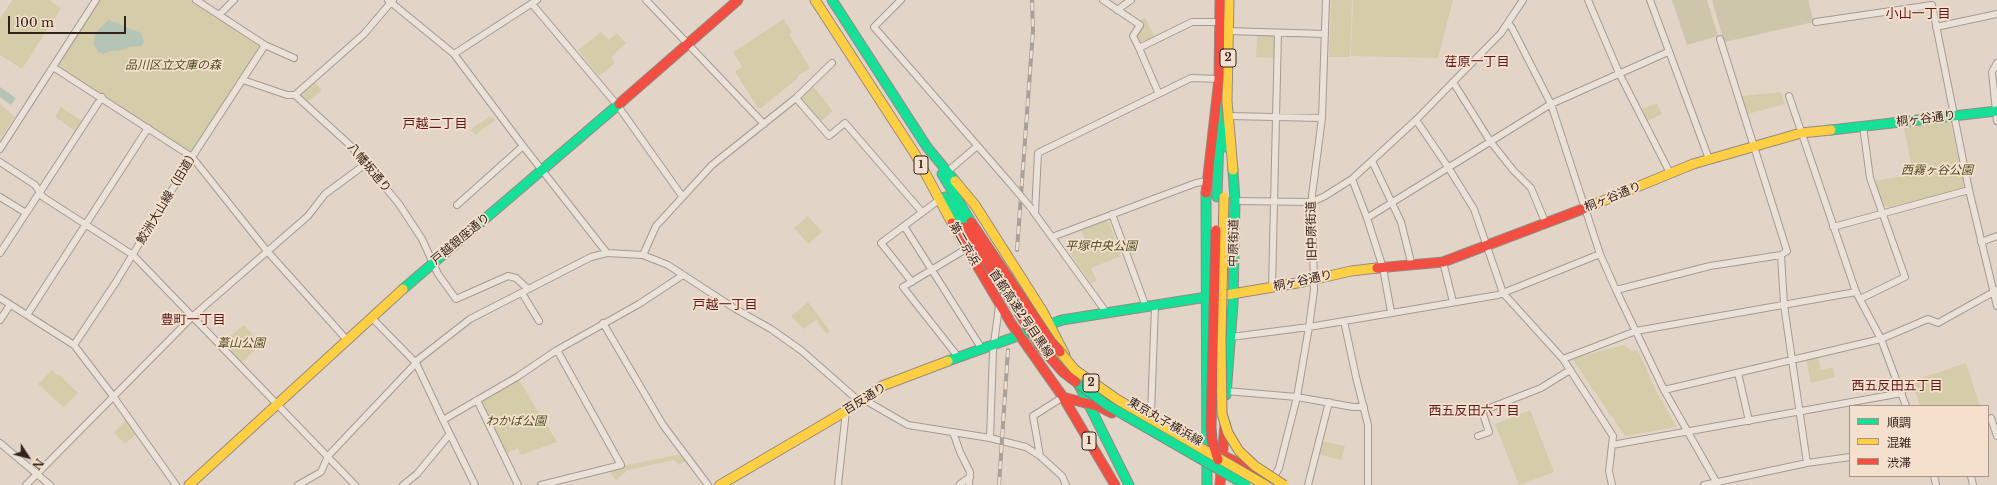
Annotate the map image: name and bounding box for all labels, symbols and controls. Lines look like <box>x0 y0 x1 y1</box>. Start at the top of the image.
district label: 小山一丁目 <box>1886 6 1950 22</box>
scale bar <box>10 8 128 34</box>
text: 100 m <box>15 15 54 30</box>
road number: 2 <box>1220 49 1236 67</box>
district label: 荏原一丁目 <box>1445 54 1509 70</box>
park label: 品川区立文庫の森 <box>125 59 221 73</box>
street label: 桐ヶ谷通り <box>1895 108 1957 130</box>
district label: 戸越二丁目 <box>403 116 467 132</box>
street label: 八幡坂通り <box>344 140 394 196</box>
street label: 鮫洲大山線（旧道） <box>134 147 202 247</box>
road number: 1 <box>914 156 928 174</box>
park label: 西霧ヶ谷公園 <box>1901 164 1973 178</box>
street label: 桐ヶ谷通り <box>1582 179 1644 215</box>
street label: 旧中原街道 <box>1304 201 1320 261</box>
street label: 戸越銀座通り <box>429 210 493 268</box>
street label: 中原街道 <box>1226 219 1242 267</box>
street label: 第二京浜 <box>946 220 982 268</box>
park label: 平塚中央公園 <box>1065 240 1137 254</box>
street label: 首都高速2号目黒線 <box>986 267 1056 361</box>
street label: 桐ヶ谷通り <box>1272 268 1334 294</box>
district label: 戸越一丁目 <box>693 297 757 313</box>
district label: 豊町一丁目 <box>161 312 225 328</box>
park label: 葦山公園 <box>217 337 265 351</box>
road number: 2 <box>1083 374 1099 392</box>
district label: 西五反田五丁目 <box>1852 378 1942 394</box>
street label: 百反通り <box>841 380 889 418</box>
street label: 東京丸子横浜線 <box>1125 395 1205 449</box>
district label: 西五反田六丁目 <box>1429 403 1519 419</box>
legend <box>1849 405 1989 477</box>
park label: わかば公園 <box>486 415 546 429</box>
text: 順調 <box>1887 415 1911 430</box>
road number: 1 <box>1082 432 1096 450</box>
text: 混雑 <box>1887 435 1911 450</box>
north arrow <box>8 437 48 477</box>
text: 渋滞 <box>1887 455 1911 470</box>
text: N <box>29 456 46 472</box>

